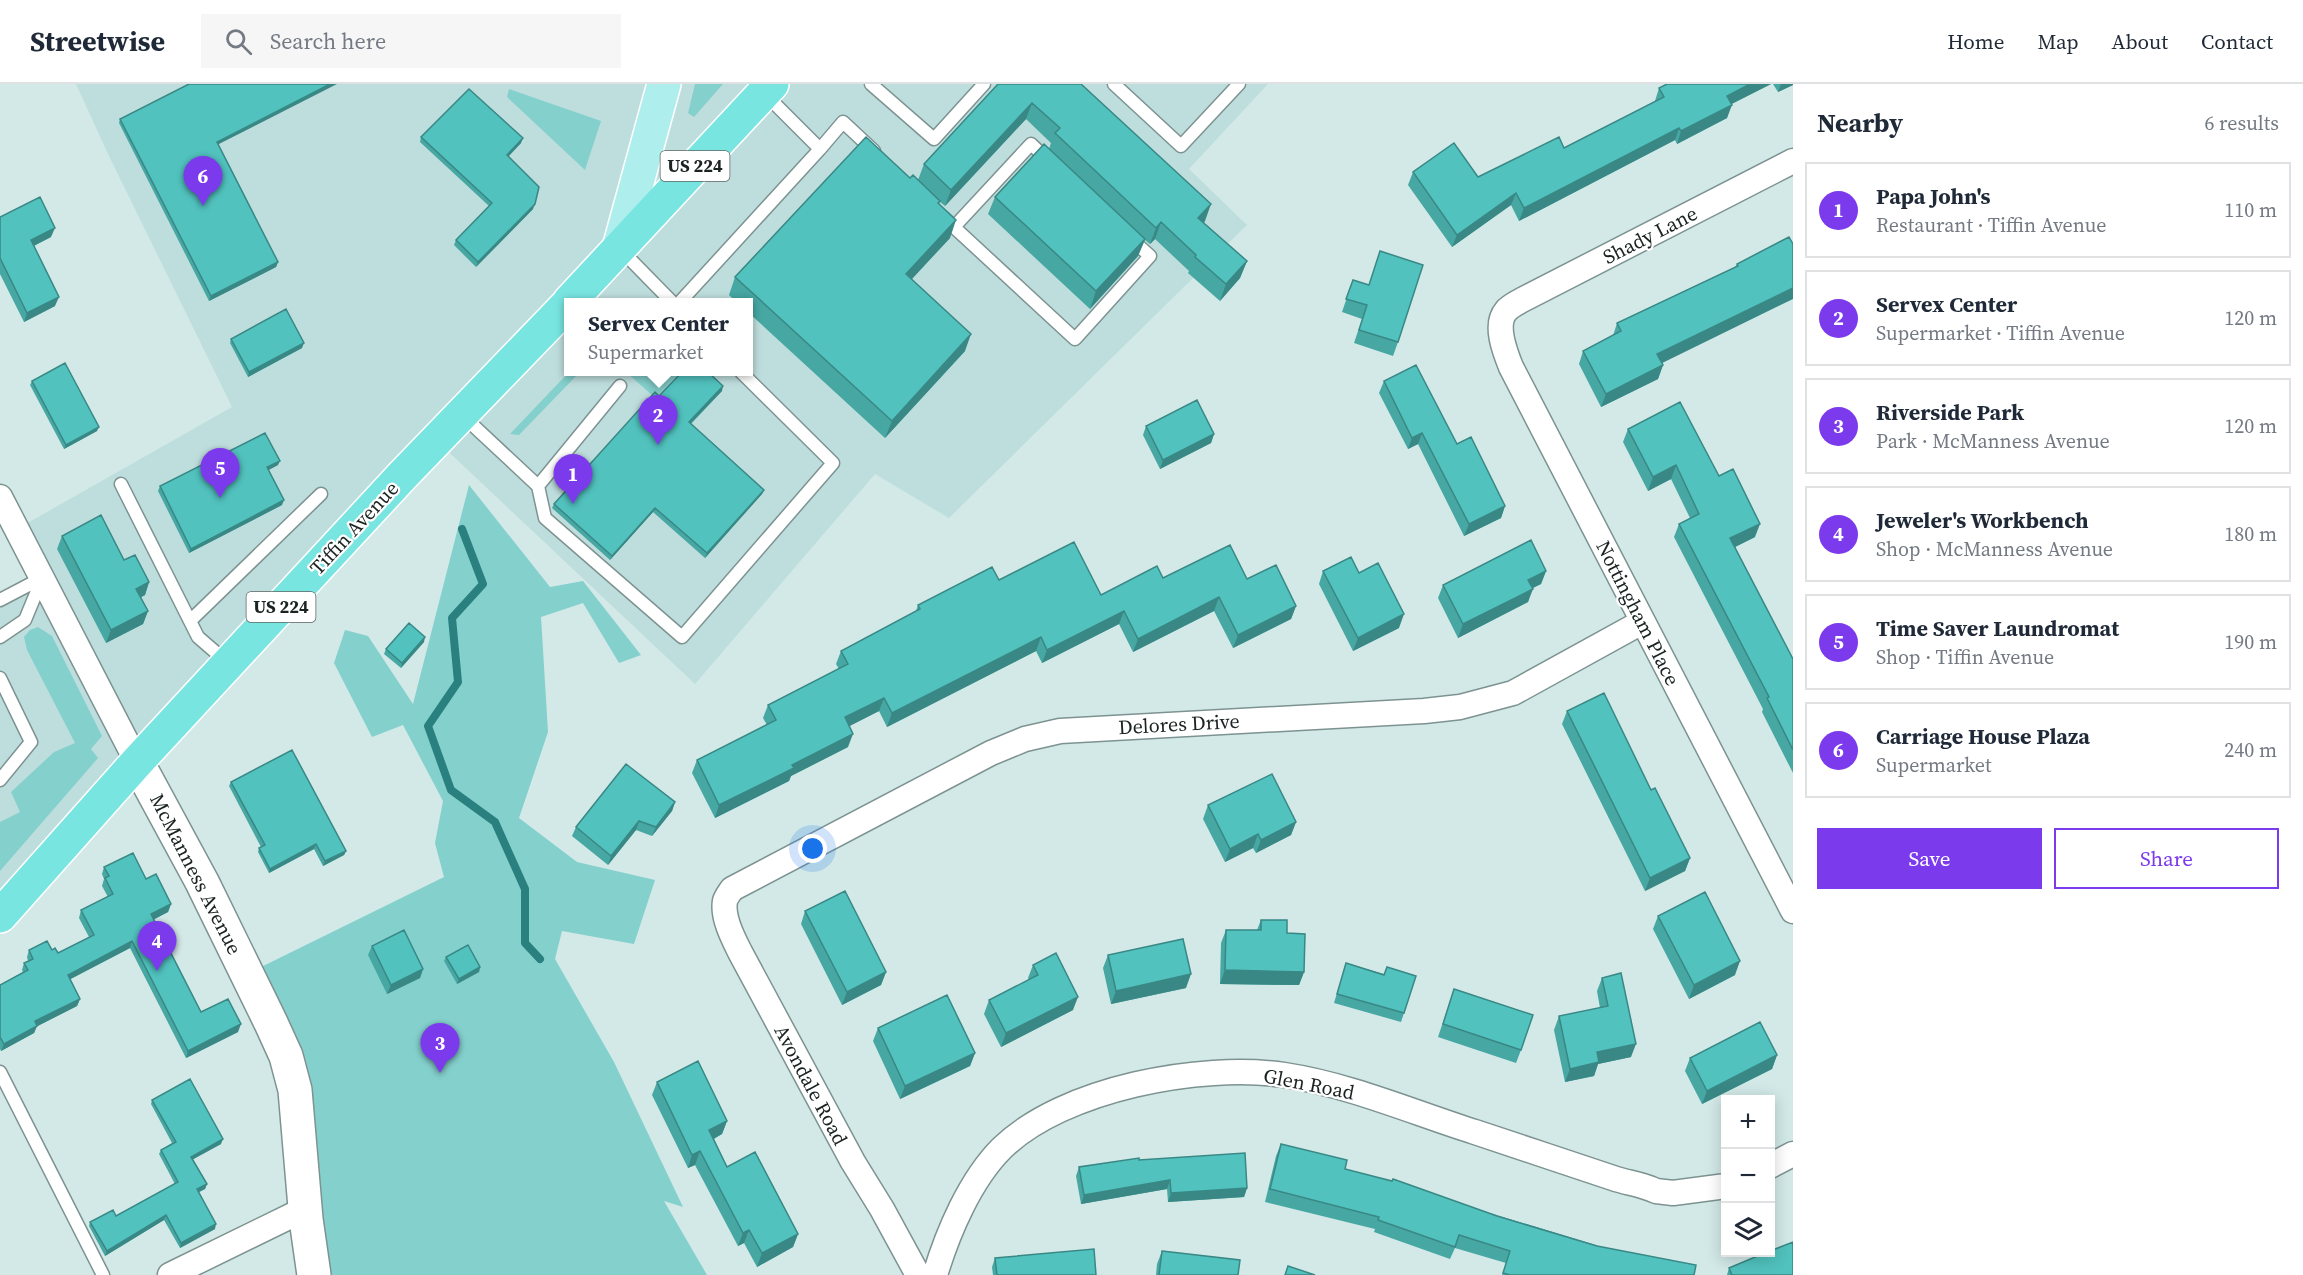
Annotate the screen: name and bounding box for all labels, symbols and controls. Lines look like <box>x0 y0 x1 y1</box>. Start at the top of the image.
search box <box>201 14 621 68</box>
text: Streetwise <box>30 22 165 60</box>
icon: search <box>222 25 255 58</box>
text: Search here <box>270 26 386 56</box>
text: Home <box>1947 27 2005 56</box>
text: Map <box>2038 27 2079 56</box>
text: About <box>2112 27 2168 56</box>
text: Contact <box>2201 27 2273 56</box>
text: Nearby <box>1817 105 1903 141</box>
text: 6 results <box>2204 109 2279 137</box>
road number: US 224 <box>660 151 730 181</box>
pin: 6 <box>184 156 222 206</box>
text: Papa John's <box>1876 181 1991 211</box>
text: 1 <box>1833 196 1844 224</box>
text: 110 m <box>2224 196 2277 224</box>
street label: Shady Lane <box>1598 199 1702 271</box>
text: Restaurant · Tiffin Avenue <box>1876 211 2107 239</box>
text: Servex Center <box>1876 289 2017 319</box>
popup <box>564 298 753 376</box>
text: 2 <box>1833 304 1844 332</box>
text: 120 m <box>2224 304 2277 332</box>
text: Servex Center <box>588 308 729 338</box>
text: Supermarket · Tiffin Avenue <box>1876 319 2125 347</box>
text: Supermarket <box>588 338 703 366</box>
pin: 2 <box>638 396 678 445</box>
text: Riverside Park <box>1876 397 2024 427</box>
text: 3 <box>1833 412 1844 440</box>
text: 120 m <box>2224 412 2277 440</box>
text: Park · McManness Avenue <box>1876 427 2110 455</box>
pin: 5 <box>200 448 240 498</box>
pin: 1 <box>554 454 592 504</box>
street label: Tiffin Avenue <box>303 475 405 581</box>
text: Jeweler's Workbench <box>1876 505 2088 535</box>
text: 4 <box>1833 520 1844 548</box>
text: 180 m <box>2224 520 2277 548</box>
text: Shop · McManness Avenue <box>1876 535 2113 563</box>
street label: Nottingham Place <box>1589 536 1687 690</box>
road number: US 224 <box>246 592 316 622</box>
text: Time Saver Laundromat <box>1876 613 2119 643</box>
text: 5 <box>1833 628 1844 656</box>
text: 190 m <box>2224 628 2277 656</box>
text: Shop · Tiffin Avenue <box>1876 643 2054 671</box>
street label: Delores Drive <box>1118 707 1240 741</box>
text: Carriage House Plaza <box>1876 721 2090 751</box>
text: 6 <box>1833 736 1844 764</box>
text: 240 m <box>2224 736 2277 764</box>
text: Supermarket <box>1876 751 1991 779</box>
street label: McManness Avenue <box>143 789 249 959</box>
button: Save <box>1817 828 2042 889</box>
button: Share <box>2054 828 2279 889</box>
your location <box>798 834 827 863</box>
pin: 4 <box>138 922 176 971</box>
street label: Avondale Road <box>768 1020 855 1151</box>
pin: 3 <box>420 1024 460 1073</box>
street label: Glen Road <box>1261 1061 1357 1107</box>
map controls <box>1721 1095 1775 1257</box>
button: + <box>1721 1095 1775 1149</box>
button: − <box>1721 1149 1775 1203</box>
button: layers <box>1721 1203 1775 1257</box>

